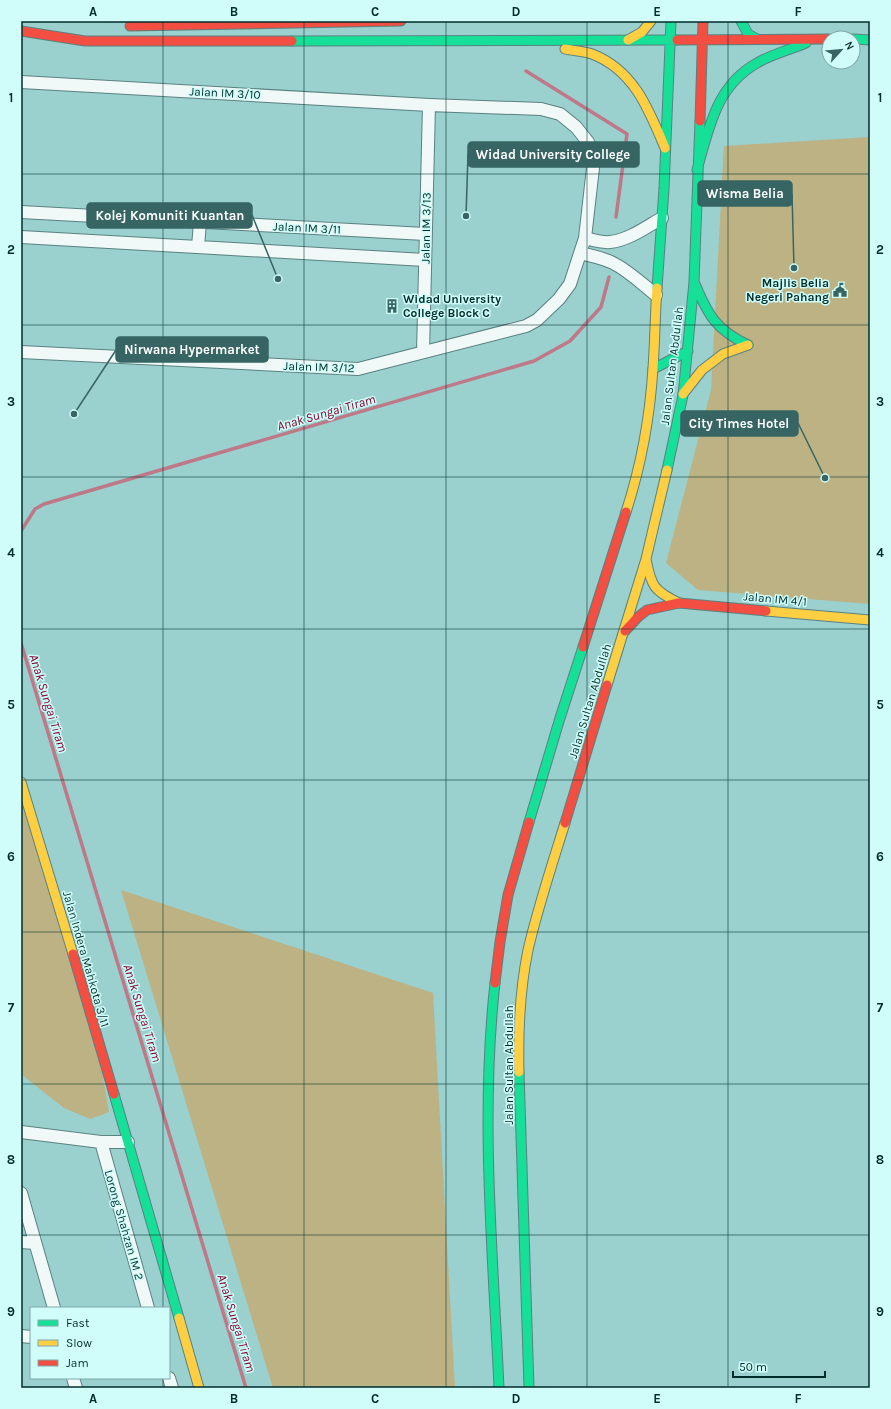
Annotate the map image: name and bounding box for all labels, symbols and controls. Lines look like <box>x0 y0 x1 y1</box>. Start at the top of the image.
text: A <box>89 4 97 19</box>
text: B <box>230 4 238 19</box>
text: C <box>371 4 379 19</box>
text: D <box>512 4 521 19</box>
text: E <box>653 4 661 19</box>
text: F <box>794 4 802 19</box>
north arrow <box>821 30 861 70</box>
text: N <box>842 39 857 52</box>
street label: Jalan IM 3/10 <box>189 84 261 102</box>
text: 1 <box>9 90 13 105</box>
text: 1 <box>878 90 882 105</box>
callout: Widad University College <box>468 142 639 167</box>
text: Widad University College <box>476 147 630 162</box>
callout: Wisma Belia <box>698 181 792 206</box>
text: Wisma Belia <box>706 186 784 201</box>
street label: Jalan IM 3/13 <box>418 192 434 264</box>
callout: Kolej Komuniti Kuantan <box>87 203 252 228</box>
text: Kolej Komuniti Kuantan <box>96 208 244 223</box>
street label: Jalan IM 3/11 <box>273 219 341 237</box>
text: 2 <box>7 242 15 257</box>
text: 2 <box>876 242 884 257</box>
place label: Majlis Belia Negeri Pahang <box>746 276 829 304</box>
public building icon: Majlis Belia Negeri Pahang <box>832 282 848 298</box>
place label: Widad University College Block C <box>403 292 501 320</box>
building icon: Widad University College Block C <box>384 298 400 314</box>
street label: Jalan Sultan Abdullah <box>658 306 686 426</box>
callout: Nirwana Hypermarket <box>116 337 268 362</box>
text: Nirwana Hypermarket <box>124 342 260 357</box>
street label: Jalan IM 3/12 <box>283 359 355 375</box>
water label: Anak Sungai Tiram <box>275 391 377 434</box>
text: 3 <box>7 394 15 409</box>
text: 3 <box>876 394 884 409</box>
callout: City Times Hotel <box>681 411 798 436</box>
text: City Times Hotel <box>689 416 789 431</box>
text: 4 <box>7 545 15 560</box>
text: 4 <box>876 545 884 560</box>
street label: Jalan IM 4/1 <box>743 589 807 609</box>
street label: Jalan Sultan Abdullah <box>566 642 614 760</box>
water label: Anak Sungai Tiram <box>26 652 71 754</box>
text: 5 <box>7 697 15 712</box>
text: 5 <box>876 697 884 712</box>
text: 6 <box>7 849 15 864</box>
text: 6 <box>876 849 884 864</box>
street label: Jalan Indera Mahkota 3/11 <box>60 889 112 1029</box>
water label: Anak Sungai Tiram <box>120 962 165 1064</box>
text: 7 <box>8 1000 15 1015</box>
text: 7 <box>877 1000 884 1015</box>
street label: Jalan Sultan Abdullah <box>502 1005 516 1125</box>
text: 8 <box>7 1152 15 1167</box>
text: 8 <box>876 1152 884 1167</box>
street label: Lorong Shahzan IM 2 <box>102 1168 146 1282</box>
water label: Anak Sungai Tiram <box>214 1272 259 1374</box>
text: 9 <box>7 1304 15 1319</box>
text: 9 <box>876 1304 884 1319</box>
legend <box>30 1307 170 1379</box>
text: Fast <box>66 1316 90 1330</box>
text: Slow <box>66 1336 92 1350</box>
scale bar <box>733 1353 825 1379</box>
text: Jam <box>66 1356 89 1370</box>
text: 50 m <box>739 1360 767 1374</box>
text: A <box>89 1391 97 1406</box>
text: B <box>230 1391 238 1406</box>
text: C <box>371 1391 379 1406</box>
text: D <box>512 1391 521 1406</box>
text: E <box>653 1391 661 1406</box>
text: F <box>794 1391 802 1406</box>

